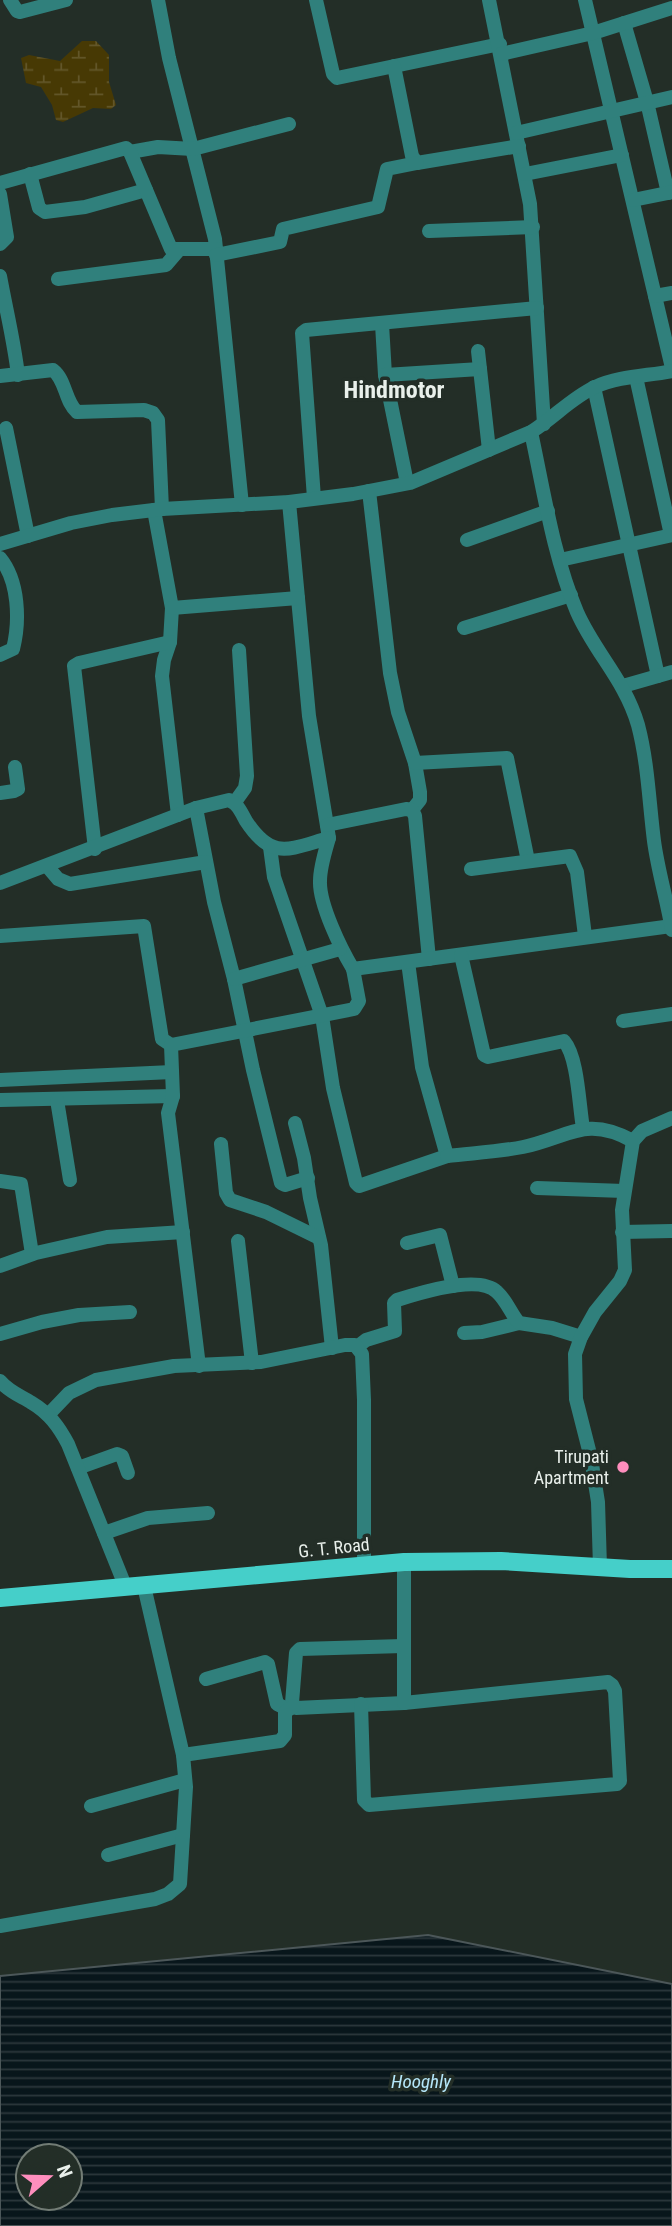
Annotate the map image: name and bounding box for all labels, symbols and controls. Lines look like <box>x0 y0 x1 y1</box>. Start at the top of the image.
district label: Hindmotor <box>343 376 445 404</box>
place label: Tirupati Apartment <box>534 1446 609 1488</box>
marker: Tirupati Apartment <box>615 1459 631 1475</box>
street label: G. T. Road <box>297 1533 371 1562</box>
water label: Hooghly <box>391 2070 452 2093</box>
north arrow <box>14 2142 84 2212</box>
text: N <box>52 2162 77 2181</box>

